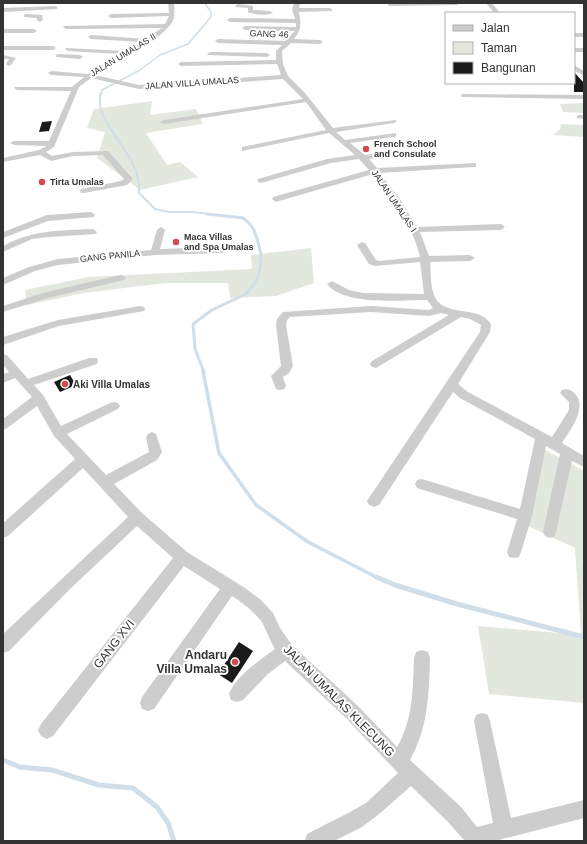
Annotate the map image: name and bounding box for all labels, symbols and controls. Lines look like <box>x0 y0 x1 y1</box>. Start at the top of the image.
legend <box>445 12 575 84</box>
text: Jalan <box>481 21 510 35</box>
street label: GANG 46 <box>249 28 289 40</box>
street label: JALAN UMALAS II <box>88 31 158 79</box>
text: Taman <box>481 41 517 55</box>
text: Bangunan <box>481 61 536 75</box>
street label: JALAN VILLA UMALAS <box>145 75 239 91</box>
place label: French School and Consulate <box>374 139 437 159</box>
marker: French School and Consulate <box>361 144 371 154</box>
street label: JALAN UMALAS I <box>370 168 418 234</box>
marker: Tirta Umalas <box>37 177 47 187</box>
place label: Tirta Umalas <box>50 177 104 187</box>
place label: Maca Villas and Spa Umalas <box>184 232 254 252</box>
marker: Maca Villas and Spa Umalas <box>171 237 181 247</box>
street label: GANG PANILA <box>79 248 141 264</box>
marker: Aki Villa Umalas <box>60 379 70 389</box>
place label: Aki Villa Umalas <box>73 379 151 390</box>
street label: GANG XVI <box>91 617 137 671</box>
street label: JALAN UMALAS KLECUNG <box>281 643 397 759</box>
place label: Andaru Villa Umalas <box>157 648 227 676</box>
marker: Andaru Villa Umalas <box>230 657 240 667</box>

